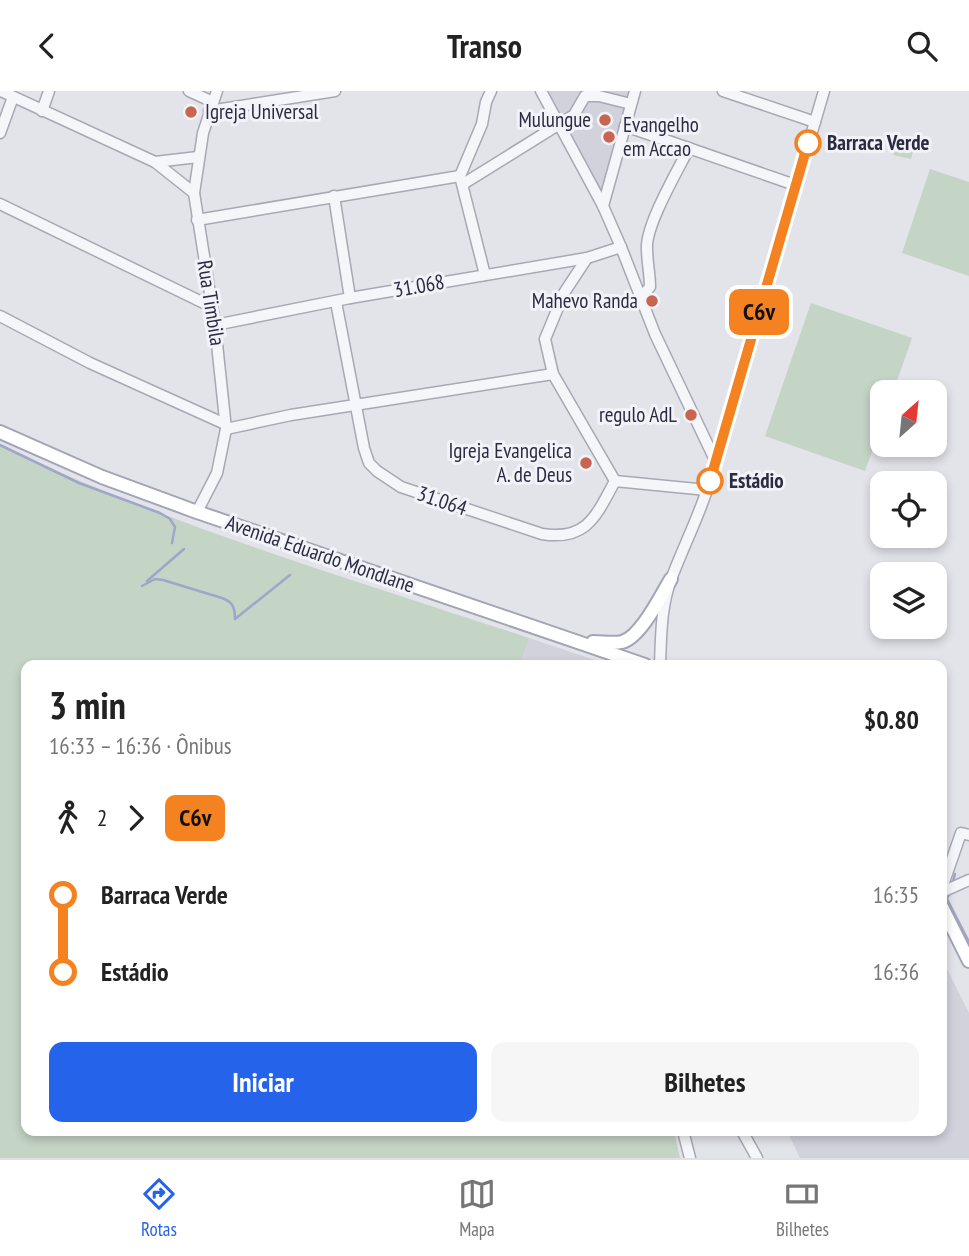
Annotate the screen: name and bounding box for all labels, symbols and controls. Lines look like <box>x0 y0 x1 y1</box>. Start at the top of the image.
text: Transo <box>447 25 522 67</box>
icon: back <box>28 27 66 65</box>
icon: search <box>903 27 941 65</box>
place label: Igreja Universal <box>205 98 319 125</box>
marker: Igreja Universal <box>183 104 199 120</box>
place label: Mulungue <box>518 106 591 133</box>
place label: Evangelho em Accao <box>623 111 699 162</box>
marker: Mulungue <box>597 112 613 128</box>
marker: Evangelho em Accao <box>601 129 617 145</box>
place label: Barraca Verde <box>827 129 929 156</box>
marker: Barraca Verde <box>795 130 821 156</box>
street label: Rua Timbila <box>191 258 232 348</box>
street label: 31.068 <box>391 268 446 303</box>
place label: Mahevo Randa <box>532 287 638 314</box>
line badge: C6v <box>719 289 799 335</box>
marker: Mahevo Randa <box>644 293 660 309</box>
text: C6v <box>743 296 775 327</box>
north arrow <box>870 380 947 457</box>
map controls <box>870 380 947 639</box>
place label: regulo AdL <box>599 401 677 428</box>
marker: regulo AdL <box>683 407 699 423</box>
place label: Igreja Evangelica A. de Deus <box>448 437 572 488</box>
marker: Igreja Evangelica A. de Deus <box>578 455 594 471</box>
place label: Estádio <box>729 467 784 494</box>
marker: Estádio <box>697 468 723 494</box>
button: locate <box>870 471 947 548</box>
street label: 31.064 <box>414 479 471 522</box>
street label: Avenida Eduardo Mondlane <box>222 509 418 598</box>
button: layers <box>870 562 947 639</box>
text: 3 min <box>49 680 126 729</box>
text: $0.80 <box>864 703 919 736</box>
text: 16:33 – 16:36 · Ônibus <box>49 731 232 760</box>
icon: walk <box>49 799 87 837</box>
icon: forward <box>117 799 155 837</box>
text: C6v <box>179 802 211 833</box>
text: 2 <box>97 803 107 832</box>
text: Barraca Verde <box>101 878 228 911</box>
text: 16:35 <box>873 880 919 909</box>
text: Estádio <box>101 955 169 988</box>
text: 16:36 <box>873 957 919 986</box>
button: Iniciar <box>49 1042 477 1122</box>
button: Bilhetes <box>491 1042 919 1122</box>
tab: Rotas <box>140 1175 178 1241</box>
tab: Mapa <box>458 1175 496 1241</box>
tab: Bilhetes <box>776 1175 829 1241</box>

